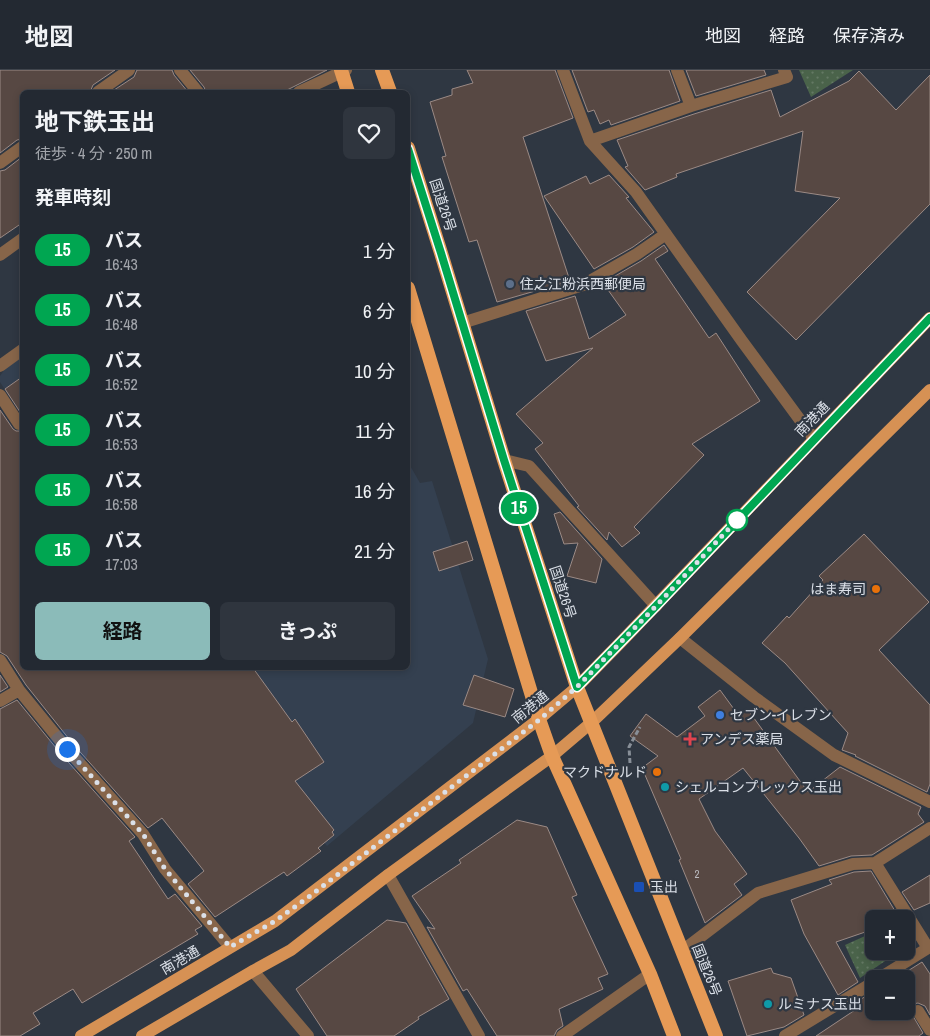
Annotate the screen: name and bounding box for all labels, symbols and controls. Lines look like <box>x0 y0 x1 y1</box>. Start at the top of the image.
text: 地図 <box>25 20 73 52</box>
text: 地図 <box>705 23 741 48</box>
text: 経路 <box>769 23 805 48</box>
text: 保存済み <box>833 23 905 48</box>
text: 地下鉄玉出 <box>35 105 155 137</box>
button: heart <box>343 107 395 159</box>
text: 徒歩 · 4 分 · 250 m <box>35 142 152 164</box>
street label: 国道26号 <box>426 176 460 234</box>
text: 発車時刻 <box>35 184 111 210</box>
text: バス <box>105 227 143 253</box>
text: 15 <box>54 237 71 262</box>
text: 1 分 <box>363 238 395 264</box>
text: 16:43 <box>105 253 138 275</box>
place label: 住之江粉浜西郵便局 <box>520 275 646 293</box>
marker: 住之江粉浜西郵便局 <box>504 278 516 290</box>
text: バス <box>105 287 143 313</box>
text: 15 <box>54 297 71 322</box>
text: 6 分 <box>363 298 395 324</box>
text: 16:48 <box>105 313 138 335</box>
text: バス <box>105 347 143 373</box>
text: 15 <box>54 357 71 382</box>
text: 10 分 <box>354 358 395 384</box>
text: 16:52 <box>105 373 138 395</box>
street label: 南港通 <box>791 398 833 440</box>
text: バス <box>105 407 143 433</box>
text: 15 <box>54 417 71 442</box>
text: 11 分 <box>355 418 395 444</box>
text: 16:53 <box>105 433 138 455</box>
text: バス <box>105 467 143 493</box>
text: 15 <box>54 477 71 502</box>
text: 16 分 <box>354 478 395 504</box>
line badge: 15 <box>496 492 542 524</box>
text: 16:58 <box>105 493 138 515</box>
text: 15 <box>511 495 527 520</box>
unlabelled marker <box>726 509 748 531</box>
text: バス <box>105 527 143 553</box>
text: 15 <box>54 537 71 562</box>
text: 21 分 <box>354 538 395 564</box>
text: 17:03 <box>105 553 138 575</box>
street label: 国道26号 <box>546 563 580 621</box>
place label: はま寿司 <box>810 580 866 598</box>
marker: はま寿司 <box>870 583 882 595</box>
button: 経路 <box>35 602 210 660</box>
button: きっぷ <box>220 602 395 660</box>
street label: 南港通 <box>508 687 552 727</box>
place label: セブン-イレブン <box>730 706 832 724</box>
marker: セブン-イレブン <box>714 709 726 721</box>
place label: アンデス薬局 <box>700 730 783 748</box>
marker: アンデス薬局 <box>684 733 696 745</box>
your location <box>55 737 80 762</box>
place label: マクドナルド <box>563 763 647 781</box>
marker: マクドナルド <box>651 766 663 778</box>
place label: シェルコンプレックス玉出 <box>675 778 842 796</box>
marker: シェルコンプレックス玉出 <box>659 781 671 793</box>
house number: 2 <box>694 867 700 881</box>
place label: 玉出 <box>650 878 678 896</box>
marker: 玉出 <box>632 880 646 894</box>
map controls <box>865 910 915 1020</box>
button: + <box>865 910 915 960</box>
street label: 国道26号 <box>688 941 726 999</box>
street label: 南港通 <box>157 942 203 978</box>
button: − <box>865 970 915 1020</box>
place label: ルミナス玉出 <box>778 995 862 1013</box>
marker: ルミナス玉出 <box>762 998 774 1010</box>

